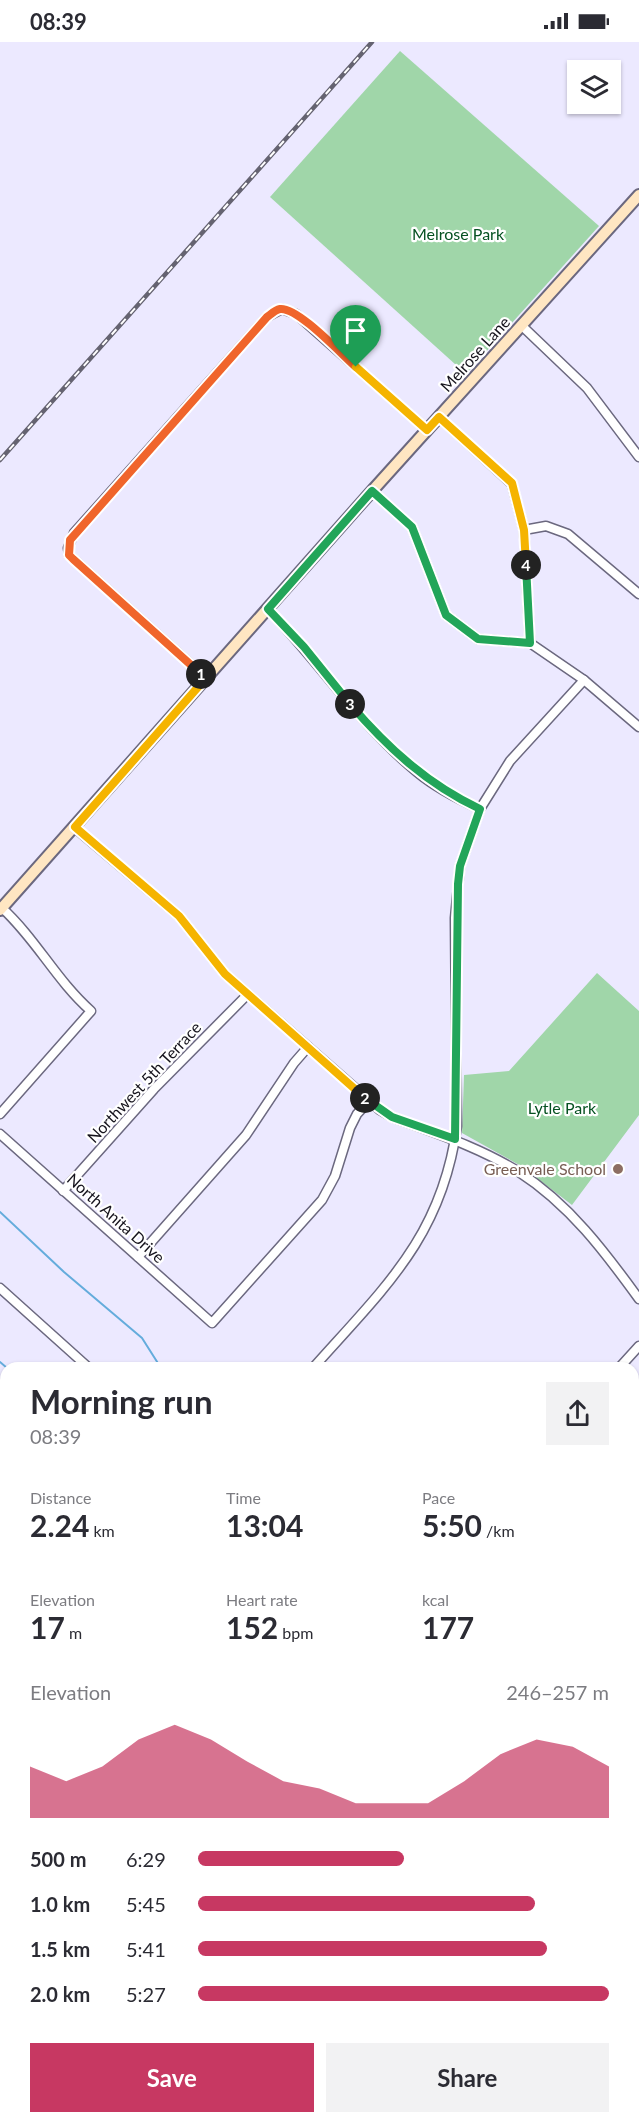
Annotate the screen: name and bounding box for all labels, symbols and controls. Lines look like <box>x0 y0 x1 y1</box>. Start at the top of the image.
text: 08:39 <box>30 8 87 35</box>
map controls <box>567 60 621 114</box>
button: layers <box>567 60 621 114</box>
park label: Melrose Park <box>412 224 505 243</box>
pin <box>330 305 381 367</box>
street label: Melrose Lane <box>436 312 513 395</box>
icon: arrive <box>339 314 372 347</box>
pin: 4 <box>511 550 541 580</box>
text: 4 <box>521 555 531 574</box>
pin: 1 <box>186 659 216 689</box>
text: 1 <box>196 664 206 683</box>
pin: 3 <box>335 689 365 719</box>
text: 3 <box>345 694 355 713</box>
street label: Northwest 5th Terrace <box>83 1017 204 1146</box>
pin: 2 <box>350 1083 380 1113</box>
text: 2 <box>360 1088 370 1107</box>
park label: Lytle Park <box>528 1098 597 1117</box>
place label: Greenvale School <box>484 1159 606 1178</box>
marker: Greenvale School <box>611 1162 625 1176</box>
street label: North Anita Drive <box>64 1169 169 1266</box>
text: Morning run <box>30 1381 213 1421</box>
button: share <box>546 1382 609 1445</box>
text: 08:39 <box>30 1424 81 1448</box>
text: Distance <box>30 1488 91 1507</box>
text: Time <box>226 1488 261 1507</box>
text: Pace <box>422 1488 455 1507</box>
text: 2.24 <box>30 1507 89 1543</box>
text: 13:04 <box>226 1507 303 1543</box>
text: 5:50 <box>422 1507 482 1543</box>
text: km <box>89 1521 115 1540</box>
text: /km <box>482 1521 515 1540</box>
text: Elevation <box>30 1590 95 1609</box>
text: Heart rate <box>226 1590 298 1609</box>
text: kcal <box>422 1590 449 1609</box>
text: 17 <box>30 1609 65 1645</box>
text: 152 <box>226 1609 278 1645</box>
text: 177 <box>422 1609 474 1645</box>
text: m <box>65 1623 82 1642</box>
text: bpm <box>278 1623 313 1642</box>
text: Elevation <box>30 1680 111 1704</box>
text: 246–257 m <box>506 1680 609 1704</box>
text: 500 m <box>30 1847 86 1871</box>
text: 6:29 <box>126 1847 166 1871</box>
text: 1.0 km <box>30 1892 90 1916</box>
text: 5:45 <box>126 1892 166 1916</box>
text: 1.5 km <box>30 1937 90 1961</box>
text: 5:41 <box>126 1937 166 1961</box>
text: 2.0 km <box>30 1982 90 2006</box>
text: 5:27 <box>126 1982 166 2006</box>
button: Save <box>30 2043 314 2112</box>
button: Share <box>326 2043 609 2112</box>

